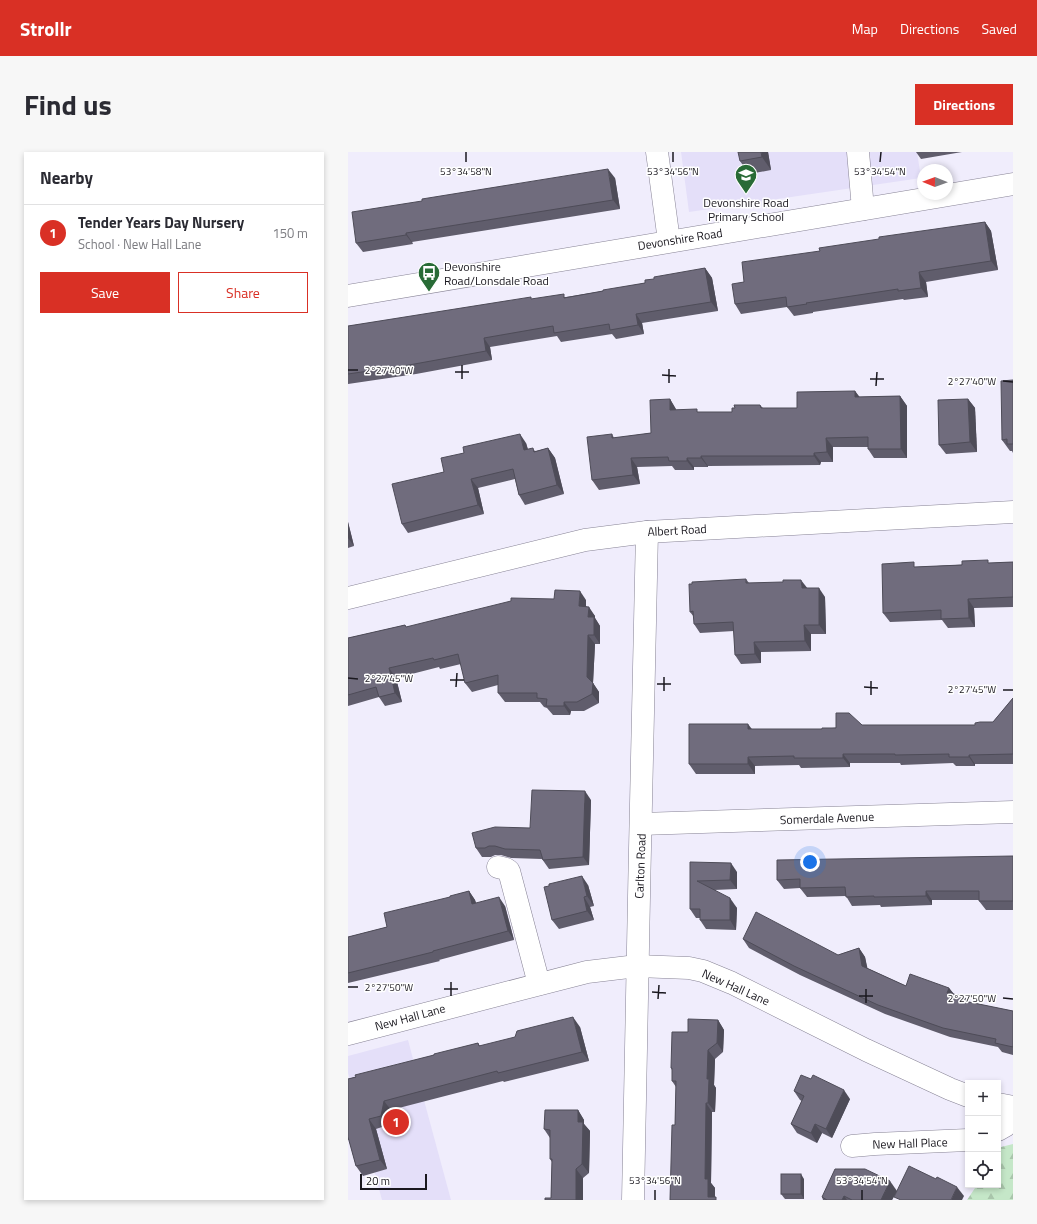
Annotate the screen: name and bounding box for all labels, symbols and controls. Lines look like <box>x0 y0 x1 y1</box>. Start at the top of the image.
text: Strollr <box>20 14 72 43</box>
text: Map <box>852 18 878 39</box>
text: Directions <box>900 18 959 39</box>
text: Saved <box>981 18 1017 39</box>
text: Find us <box>24 83 112 126</box>
button: Directions <box>915 84 1013 125</box>
school or university icon: Devonshire Road Primary School <box>733 162 759 195</box>
text: 53°34'58"N <box>440 164 492 179</box>
text: 53°34'56"N <box>647 164 699 179</box>
text: 53°34'54"N <box>854 164 906 179</box>
north arrow <box>917 164 953 200</box>
text: Nearby <box>40 165 93 191</box>
place label: Devonshire Road Primary School <box>703 193 789 226</box>
text: Tender Years Day Nursery <box>78 211 244 234</box>
text: 1 <box>49 223 57 243</box>
text: 150 m <box>272 223 308 243</box>
street label: Devonshire Road <box>636 223 724 255</box>
text: School · New Hall Lane <box>78 234 201 254</box>
place label: Devonshire Road/Lonsdale Road <box>444 257 549 290</box>
bus stop icon: Devonshire Road/Lonsdale Road <box>416 260 442 293</box>
button: Save <box>40 272 170 313</box>
button: Share <box>178 272 308 313</box>
text: 2°27'40"W <box>365 363 413 378</box>
text: 2°27'40"W <box>948 374 996 389</box>
street label: Albert Road <box>647 519 707 541</box>
text: 2°27'45"W <box>365 671 413 686</box>
text: 2°27'45"W <box>948 682 996 697</box>
street label: Somerdale Avenue <box>780 807 874 829</box>
street label: Carlton Road <box>629 833 651 899</box>
your location <box>800 852 820 872</box>
street label: New Hall Lane <box>699 964 773 1010</box>
text: 2°27'50"W <box>365 980 413 995</box>
text: 2°27'50"W <box>948 991 996 1006</box>
street label: New Hall Lane <box>373 998 447 1036</box>
map controls <box>965 1080 1001 1188</box>
button: + <box>965 1080 1001 1116</box>
pin: 1 <box>383 1107 409 1137</box>
button: − <box>965 1116 1001 1152</box>
street label: New Hall Place <box>872 1132 948 1154</box>
button: locate <box>965 1152 1001 1188</box>
scale bar <box>360 1172 427 1191</box>
text: 20 m <box>366 1173 390 1189</box>
text: 53°34'56"N <box>629 1173 681 1188</box>
text: 53°34'54"N <box>836 1173 888 1188</box>

